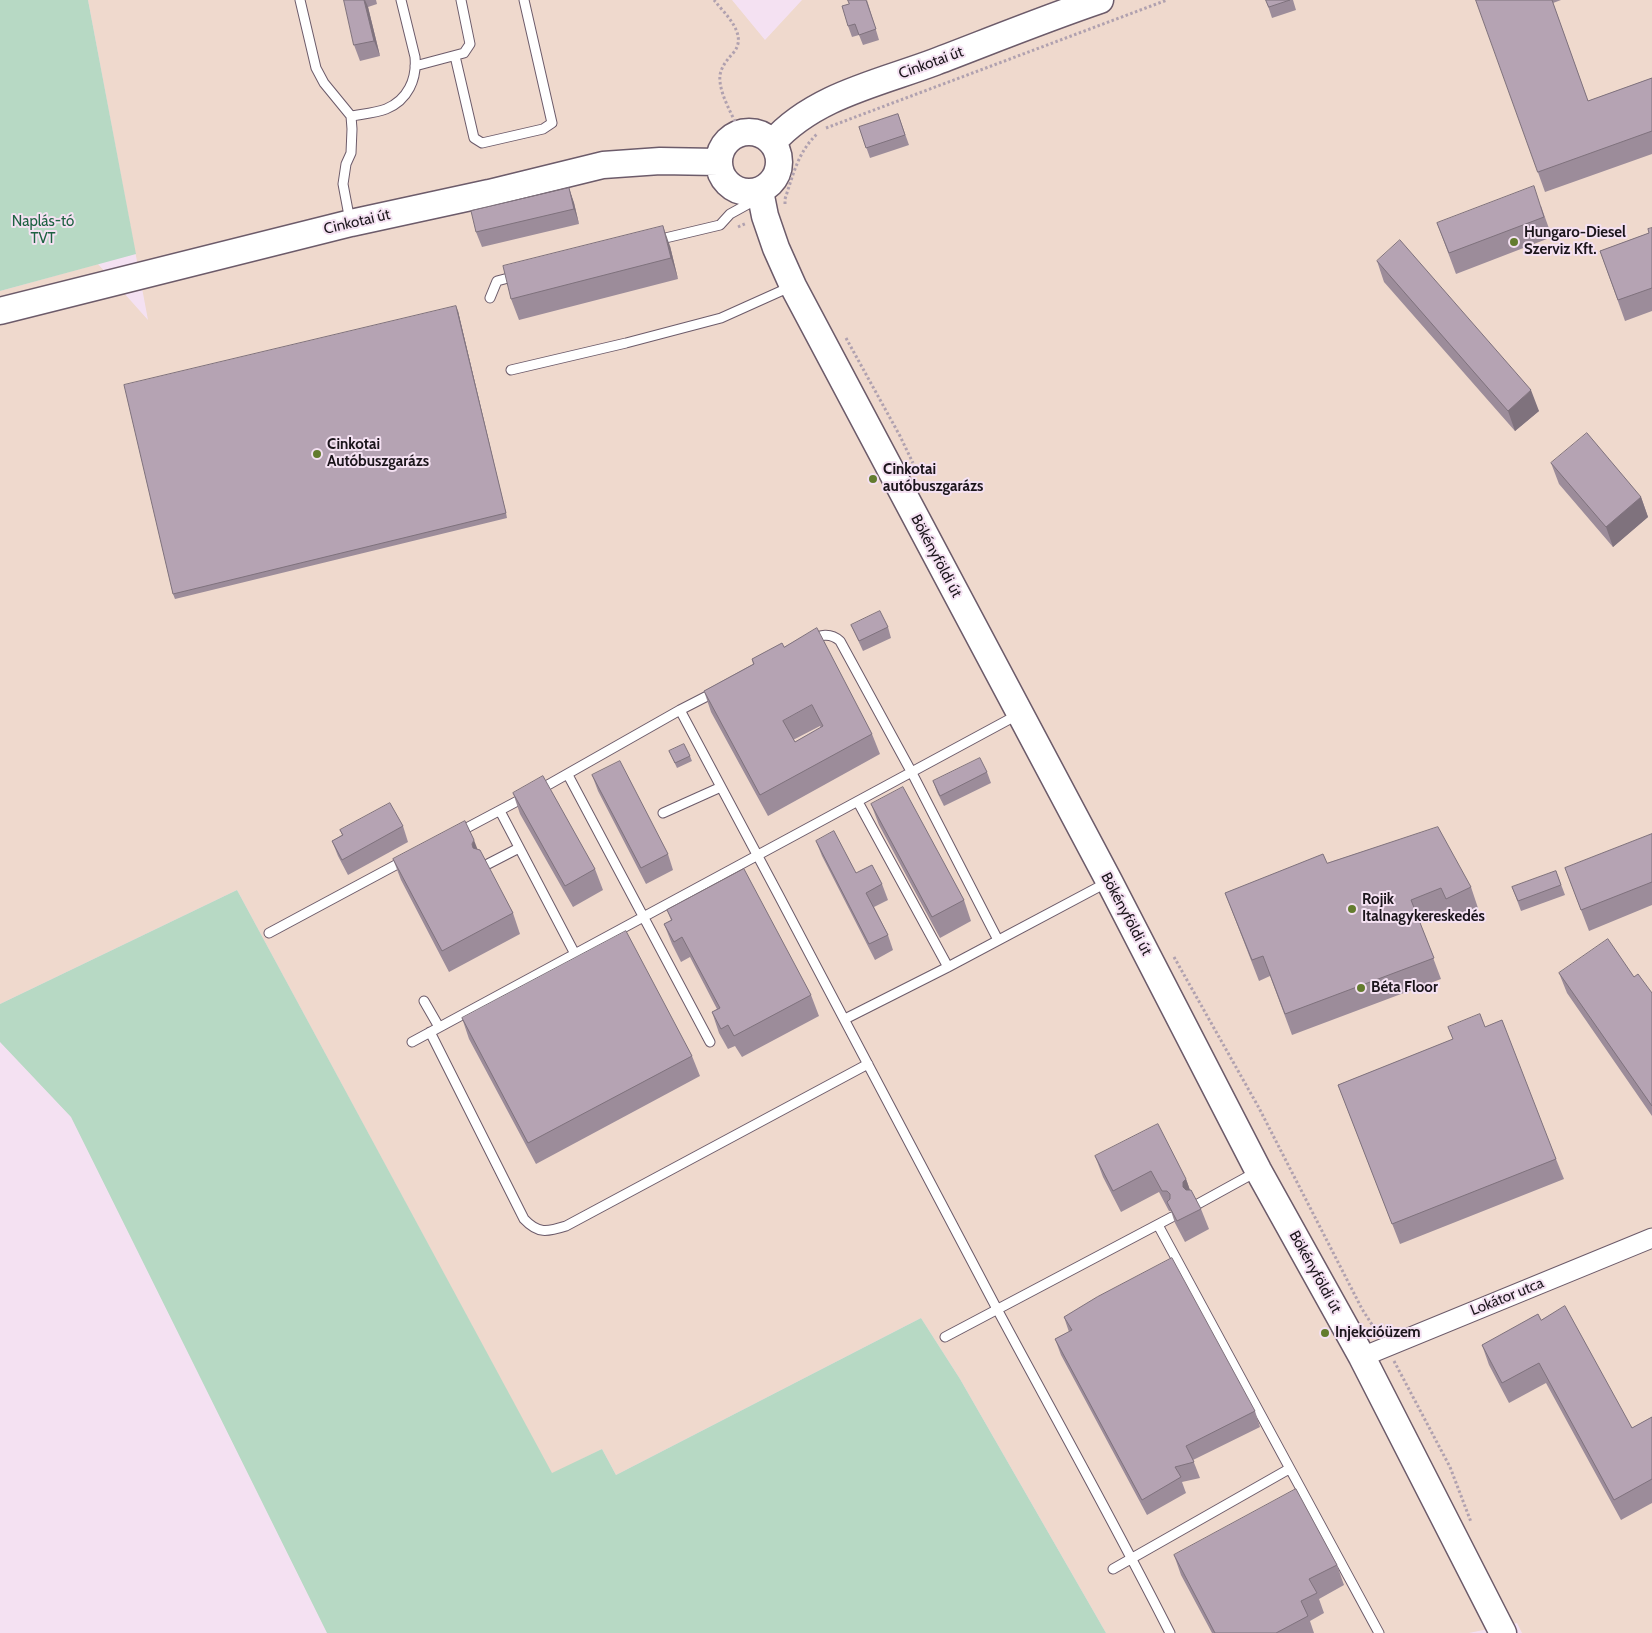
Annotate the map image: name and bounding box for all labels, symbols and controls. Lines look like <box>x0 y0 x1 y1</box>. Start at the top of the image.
street label: Cinkotai út <box>896 43 966 83</box>
street label: Cinkotai út <box>322 206 392 238</box>
park label: Naplás-tó TVT <box>12 213 74 248</box>
place label: Hungaro-Diesel Szerviz Kft. <box>1524 224 1626 259</box>
marker: Hungaro-Diesel Szerviz Kft. <box>1508 236 1520 248</box>
place label: Cinkotai Autóbuszgarázs <box>327 436 429 471</box>
marker: Cinkotai Autóbuszgarázs <box>311 448 323 460</box>
place label: Cinkotai autóbuszgarázs <box>883 461 983 496</box>
marker: Cinkotai autóbuszgarázs <box>867 473 879 485</box>
street label: Bökényföldi út <box>907 511 965 601</box>
street label: Bökényföldi út <box>1097 869 1155 959</box>
place label: Rojik Italnagykereskedés <box>1362 891 1485 926</box>
marker: Rojik Italnagykereskedés <box>1346 903 1358 915</box>
place label: Béta Floor <box>1371 979 1438 997</box>
marker: Béta Floor <box>1355 982 1367 994</box>
street label: Bökényföldi út <box>1285 1228 1345 1316</box>
street label: Lokátor utca <box>1468 1274 1546 1320</box>
place label: Injekcióüzem <box>1335 1324 1421 1342</box>
marker: Injekcióüzem <box>1319 1327 1331 1339</box>

